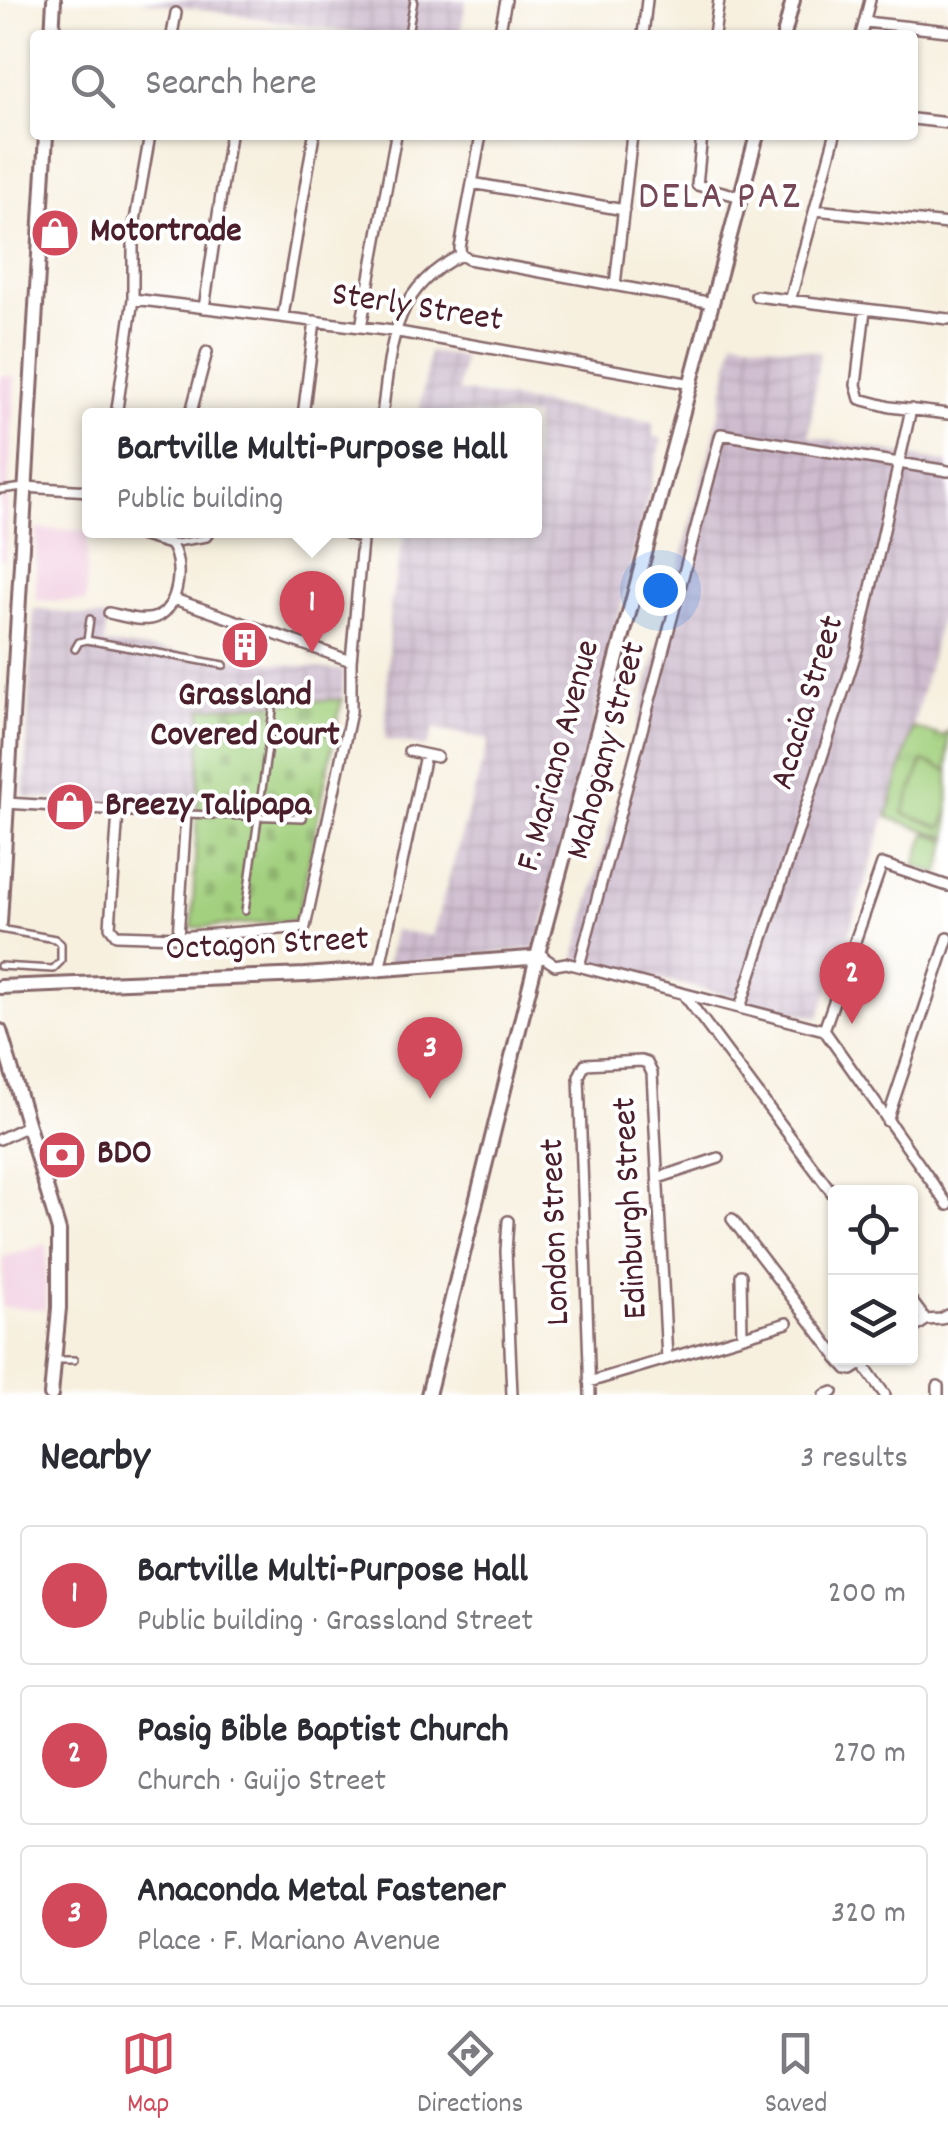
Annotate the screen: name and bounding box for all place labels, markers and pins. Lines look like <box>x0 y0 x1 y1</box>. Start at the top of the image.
shop icon: Motortrade <box>29 207 81 259</box>
place label: Motortrade <box>90 208 242 258</box>
pin: 1 <box>280 570 344 653</box>
building icon: Grassland Covered Court <box>219 619 271 671</box>
place label: Grassland Covered Court <box>150 672 340 762</box>
shop icon: Breezy Talipapa <box>44 781 96 833</box>
place label: Breezy Talipapa <box>105 782 313 832</box>
pin: 2 <box>820 942 884 1024</box>
pin: 3 <box>398 1016 462 1099</box>
bank icon: BDO <box>36 1129 88 1181</box>
place label: BDO <box>97 1130 152 1180</box>

